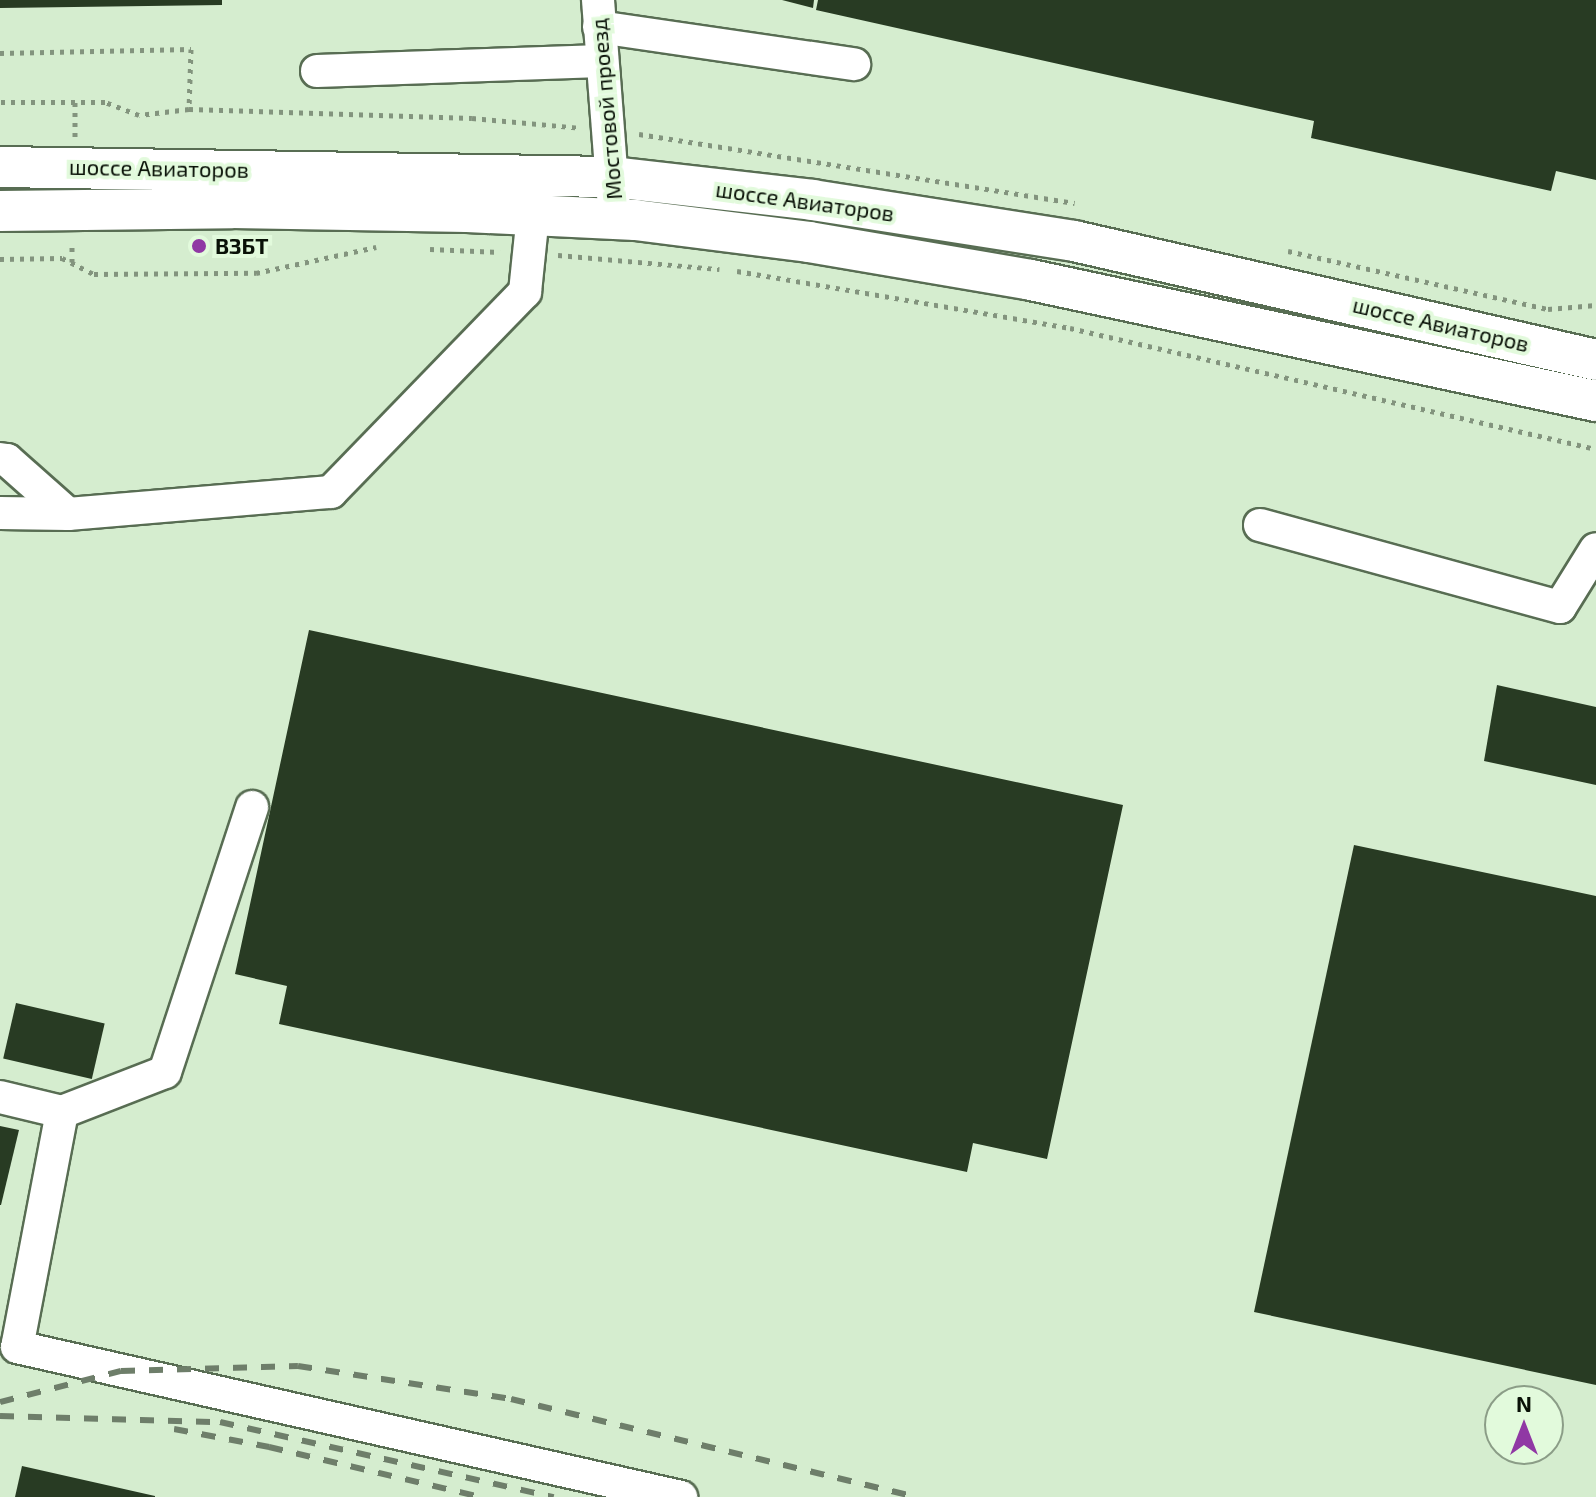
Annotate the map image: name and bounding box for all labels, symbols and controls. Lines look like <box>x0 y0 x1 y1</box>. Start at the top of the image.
street label: Мостовой проезд <box>585 17 627 201</box>
street label: шоссе Авиаторов <box>69 153 249 183</box>
street label: шоссе Авиаторов <box>714 175 896 227</box>
place label: ВЗБТ <box>215 233 268 259</box>
marker: ВЗБТ <box>190 237 208 255</box>
street label: шоссе Авиаторов <box>1350 291 1532 357</box>
north arrow <box>1484 1385 1564 1465</box>
text: N <box>1516 1390 1532 1416</box>

